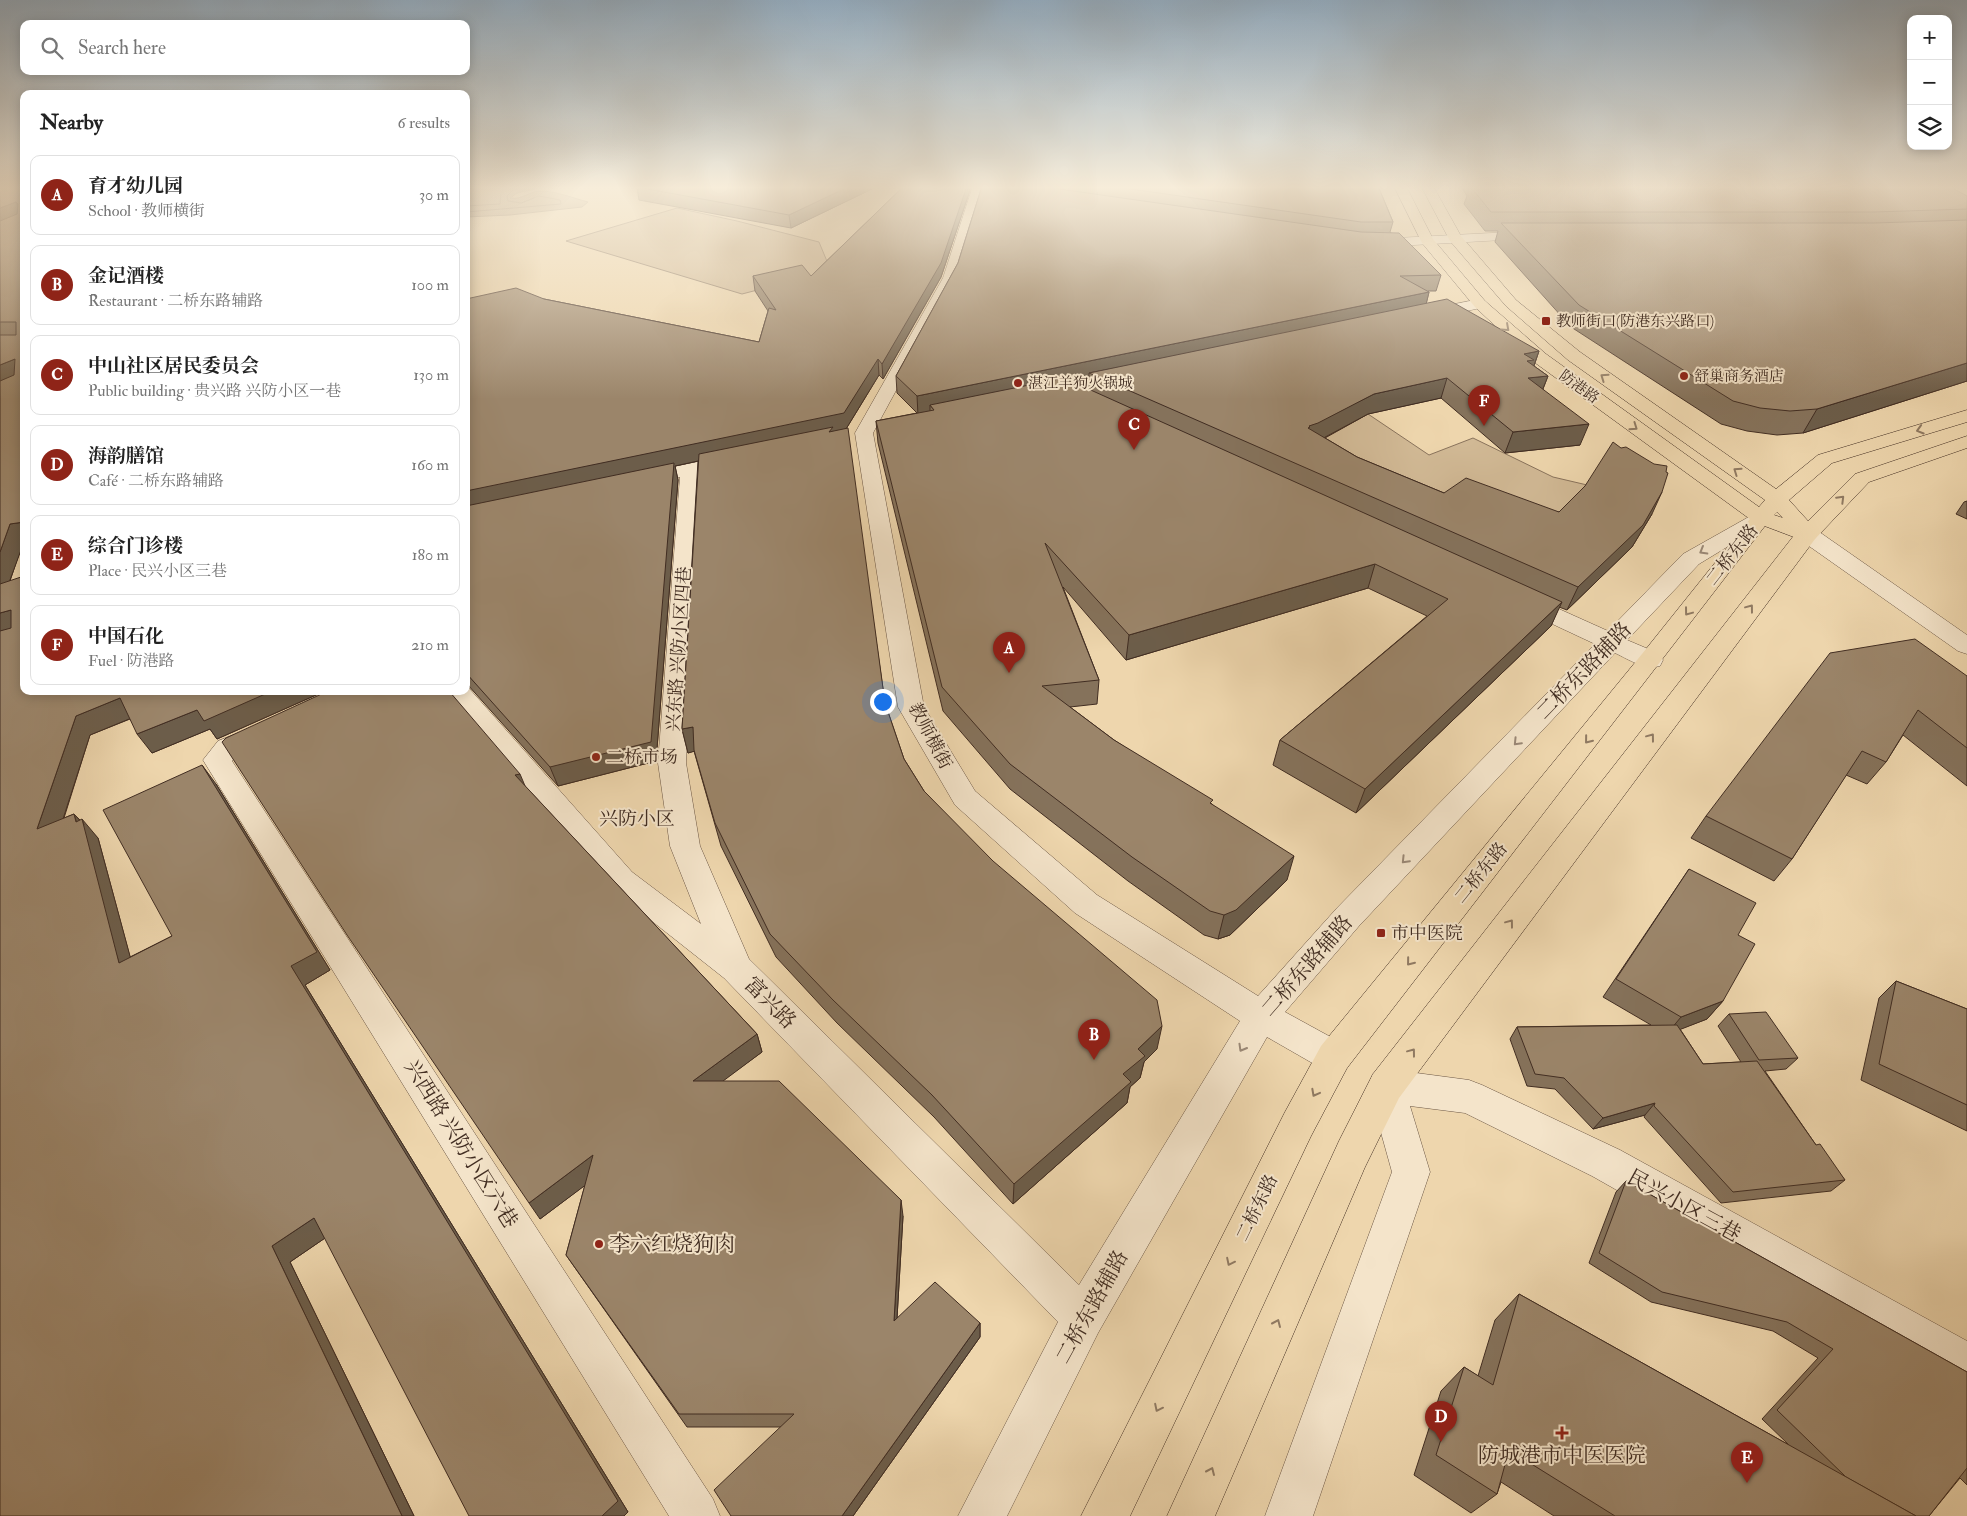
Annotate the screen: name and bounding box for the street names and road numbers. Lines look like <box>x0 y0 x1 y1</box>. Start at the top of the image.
street label: 防港路 <box>1555 366 1603 408</box>
street label: 二桥东路 <box>1701 520 1763 590</box>
street label: 兴东路 兴防小区四巷 <box>662 566 696 732</box>
street label: 二桥东路辅路 <box>1531 616 1637 726</box>
street label: 教师横街 <box>903 699 957 773</box>
street label: 二桥东路 <box>1449 838 1513 908</box>
street label: 二桥东路辅路 <box>1255 910 1359 1022</box>
street label: 富兴路 <box>738 971 802 1035</box>
street label: 兴西路 兴防小区六巷 <box>398 1055 524 1233</box>
street label: 民兴小区三巷 <box>1622 1164 1746 1248</box>
street label: 二桥东路 <box>1231 1171 1283 1245</box>
street label: 二桥东路辅路 <box>1050 1245 1134 1369</box>

